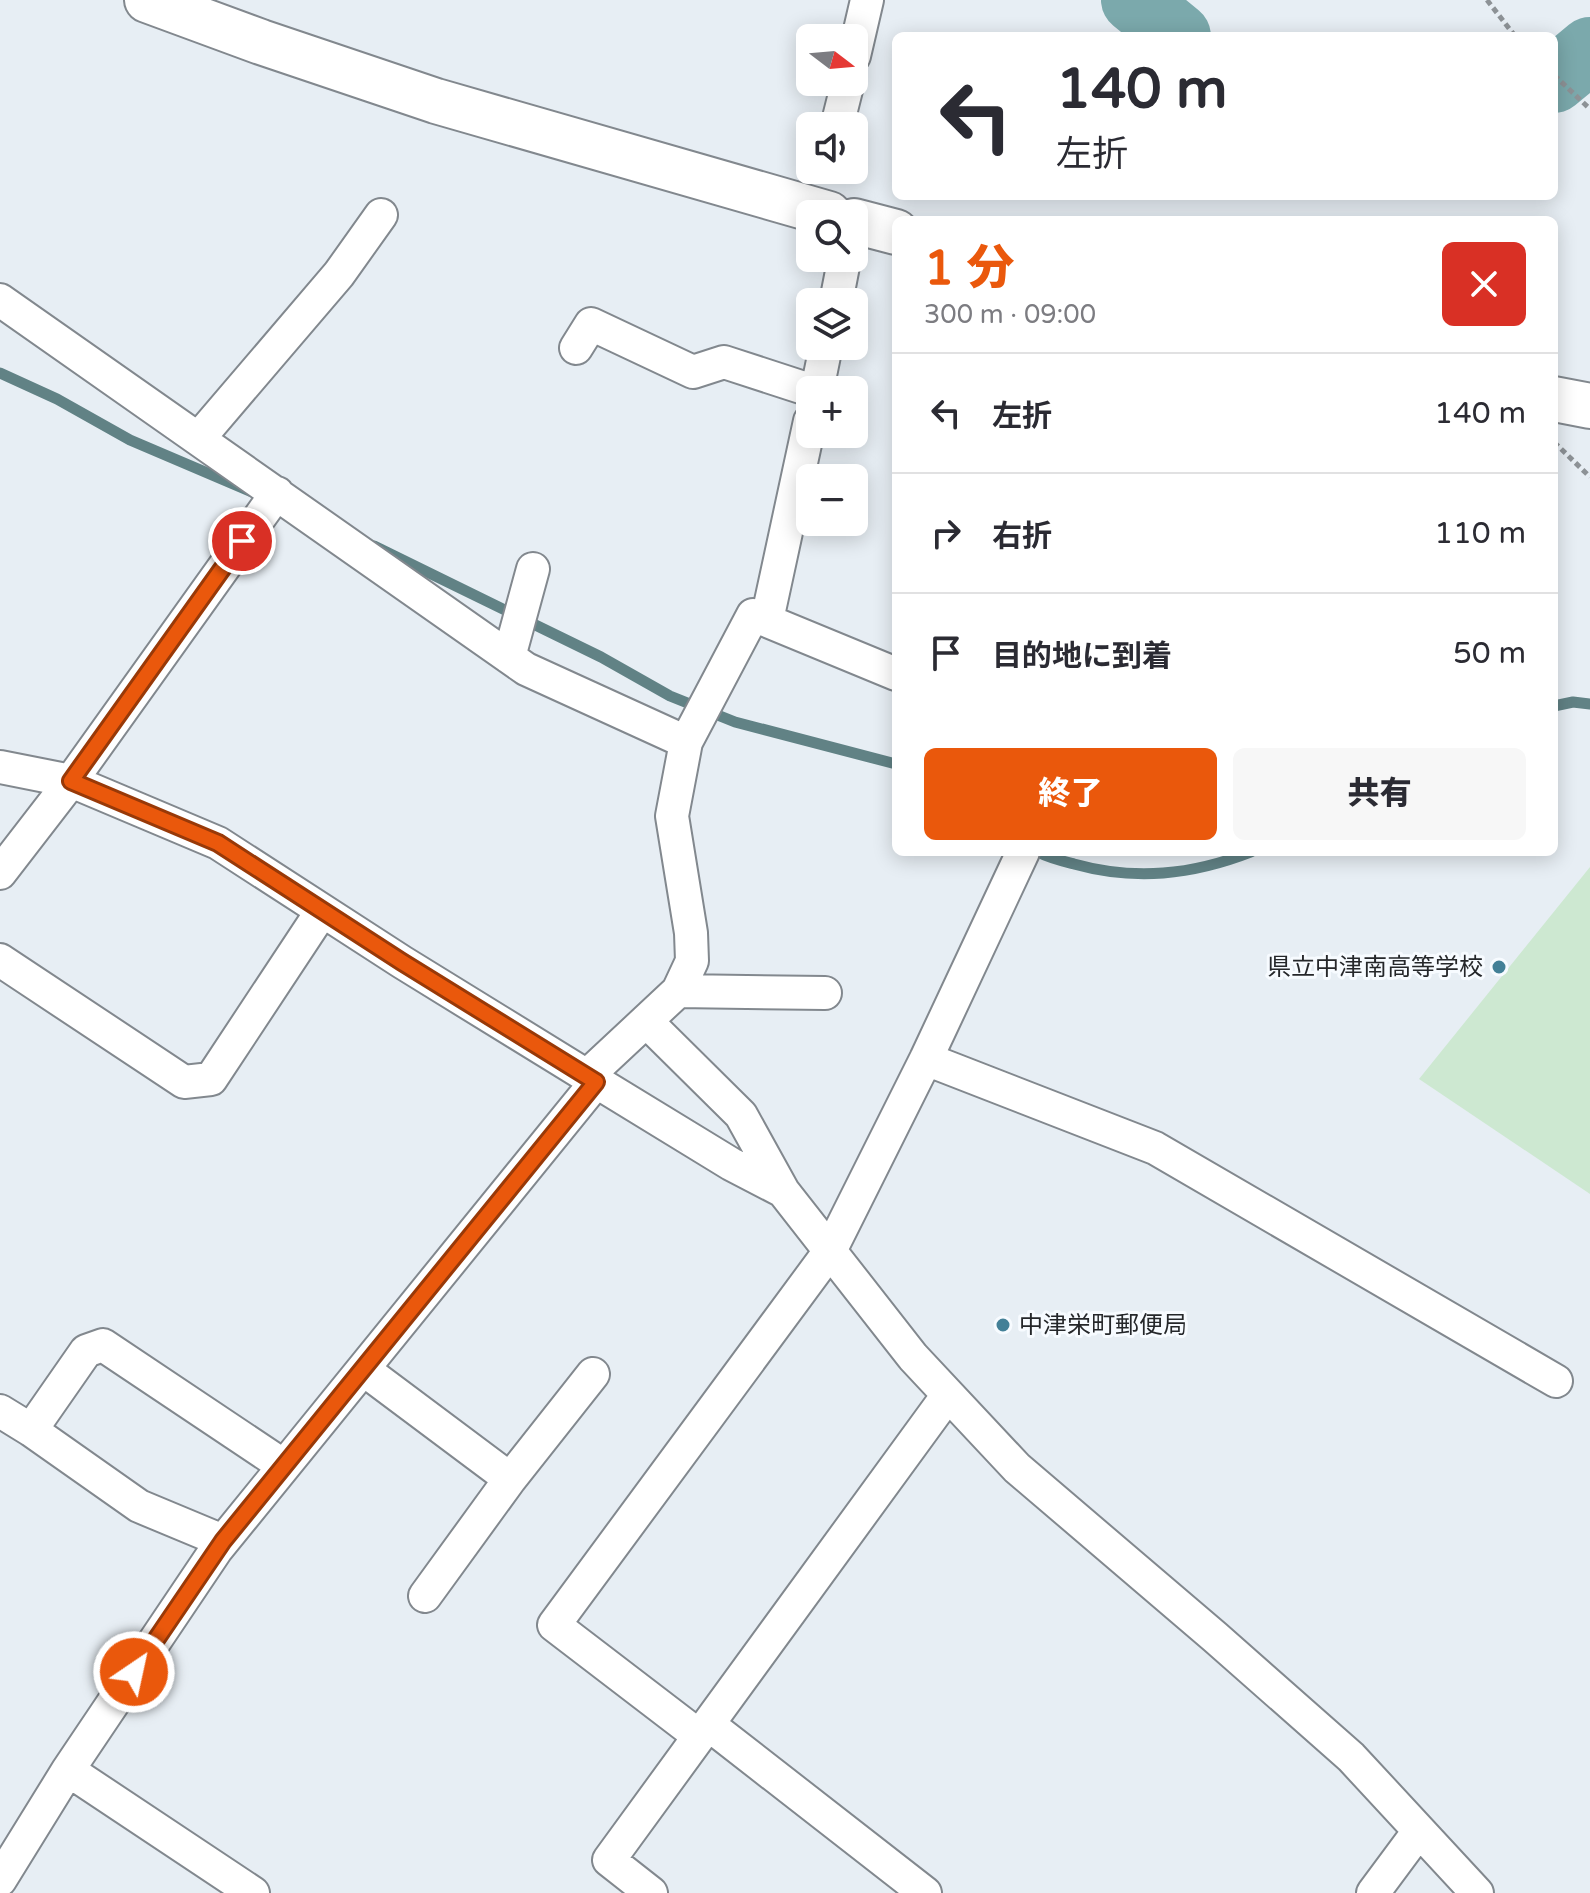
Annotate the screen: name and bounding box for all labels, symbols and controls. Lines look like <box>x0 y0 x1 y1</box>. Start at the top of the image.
north arrow <box>796 24 868 96</box>
map controls <box>796 24 868 536</box>
text: 140 m <box>1056 56 1227 123</box>
icon: left <box>924 64 1028 168</box>
button: sound <box>796 112 868 184</box>
text: 左折 <box>1056 133 1128 176</box>
button: search <box>796 200 868 272</box>
text: 1 分 <box>924 240 1015 298</box>
button: close <box>1442 242 1526 326</box>
button: layers <box>796 288 868 360</box>
text: 300 m · 09:00 <box>924 299 1096 330</box>
button: + <box>796 376 868 448</box>
icon: left <box>924 391 968 435</box>
text: 140 m <box>1434 395 1526 432</box>
text: 左折 <box>992 398 1052 435</box>
button: − <box>796 464 868 536</box>
pin <box>208 507 276 575</box>
icon: right <box>924 511 968 555</box>
text: 110 m <box>1434 515 1526 552</box>
text: 右折 <box>992 518 1052 555</box>
icon: arrive <box>220 519 264 563</box>
icon: arrive <box>924 631 968 675</box>
text: 50 m <box>1453 635 1526 672</box>
text: 目的地に到着 <box>992 638 1172 675</box>
button: 終了 <box>924 748 1217 840</box>
button: 共有 <box>1233 748 1526 840</box>
place label: 県立中津南高等学校 <box>1267 953 1483 982</box>
marker: 県立中津南高等学校 <box>1490 958 1508 976</box>
place label: 中津栄町郵便局 <box>1019 1311 1187 1340</box>
marker: 中津栄町郵便局 <box>994 1316 1012 1334</box>
position arrow <box>92 1630 176 1714</box>

